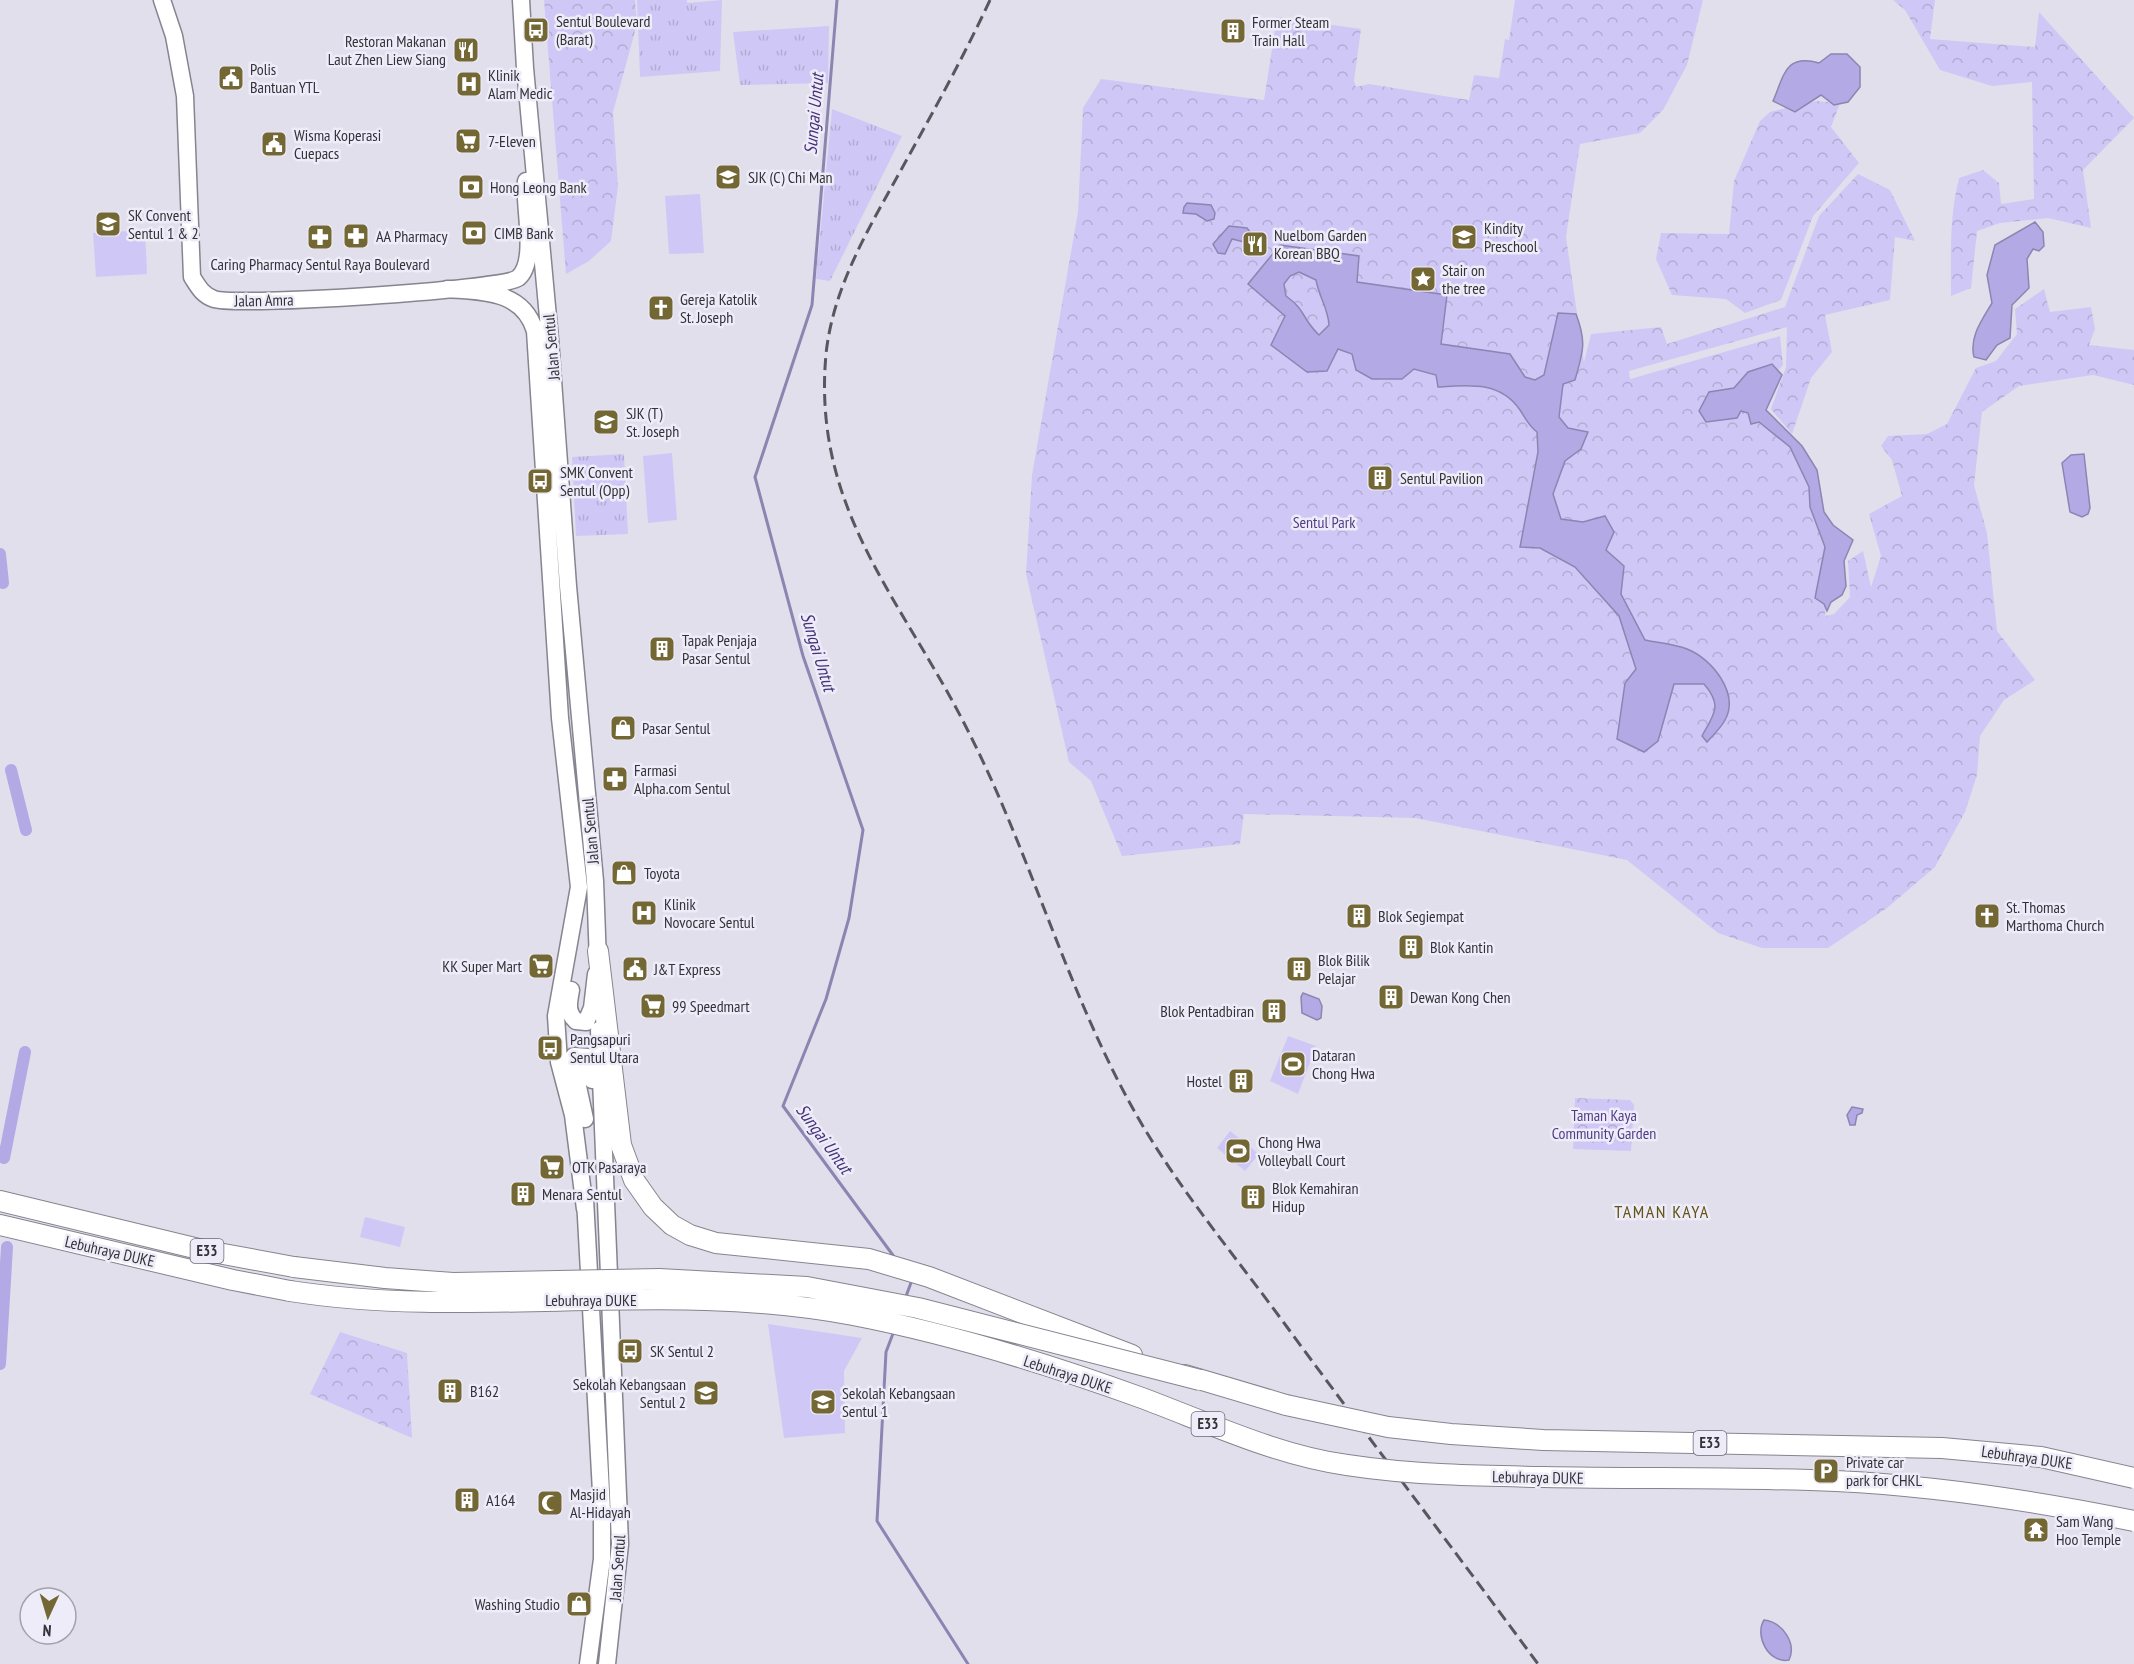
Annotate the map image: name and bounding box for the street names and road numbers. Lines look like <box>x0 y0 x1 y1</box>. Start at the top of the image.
street label: Jalan Amra <box>233 289 294 311</box>
street label: Jalan Sentul <box>538 313 564 382</box>
street label: Jalan Sentul <box>577 797 603 866</box>
street label: Lebuhraya DUKE <box>63 1231 157 1271</box>
road number: E33 <box>190 1239 224 1263</box>
street label: Lebuhraya DUKE <box>545 1290 637 1310</box>
street label: Lebuhraya DUKE <box>1021 1350 1115 1398</box>
road number: E33 <box>1192 1412 1224 1436</box>
road number: E33 <box>1694 1431 1726 1455</box>
street label: Lebuhraya DUKE <box>1980 1441 2074 1473</box>
street label: Lebuhraya DUKE <box>1492 1466 1584 1488</box>
street label: Jalan Sentul <box>605 1534 629 1603</box>

